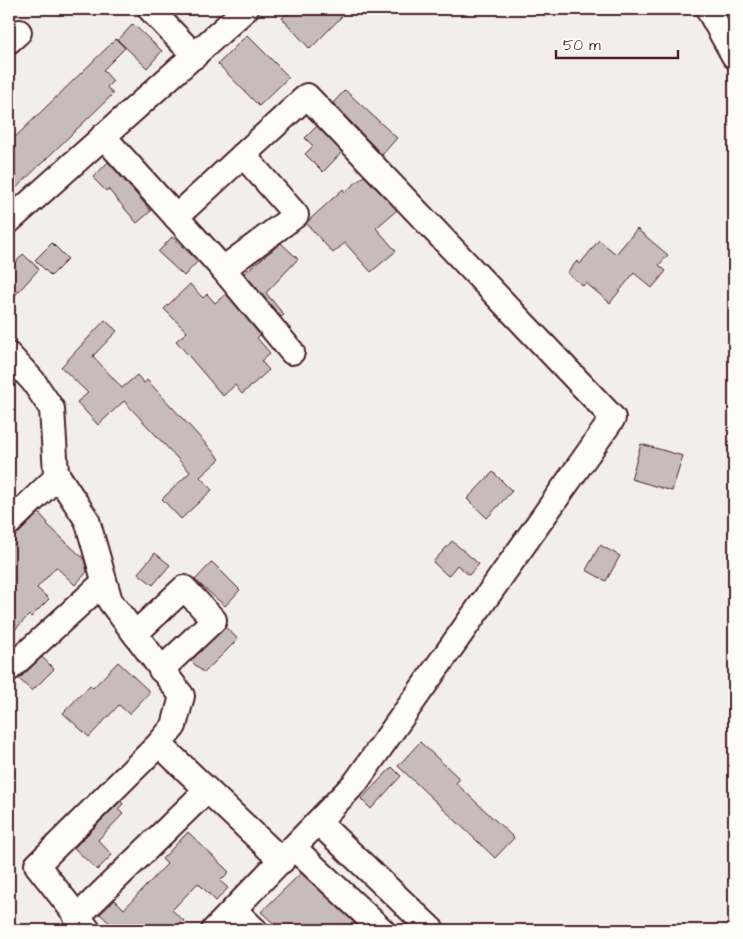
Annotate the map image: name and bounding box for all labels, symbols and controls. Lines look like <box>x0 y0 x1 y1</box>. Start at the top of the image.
scale bar <box>556 28 678 60</box>
text: 50 m <box>563 35 601 56</box>

